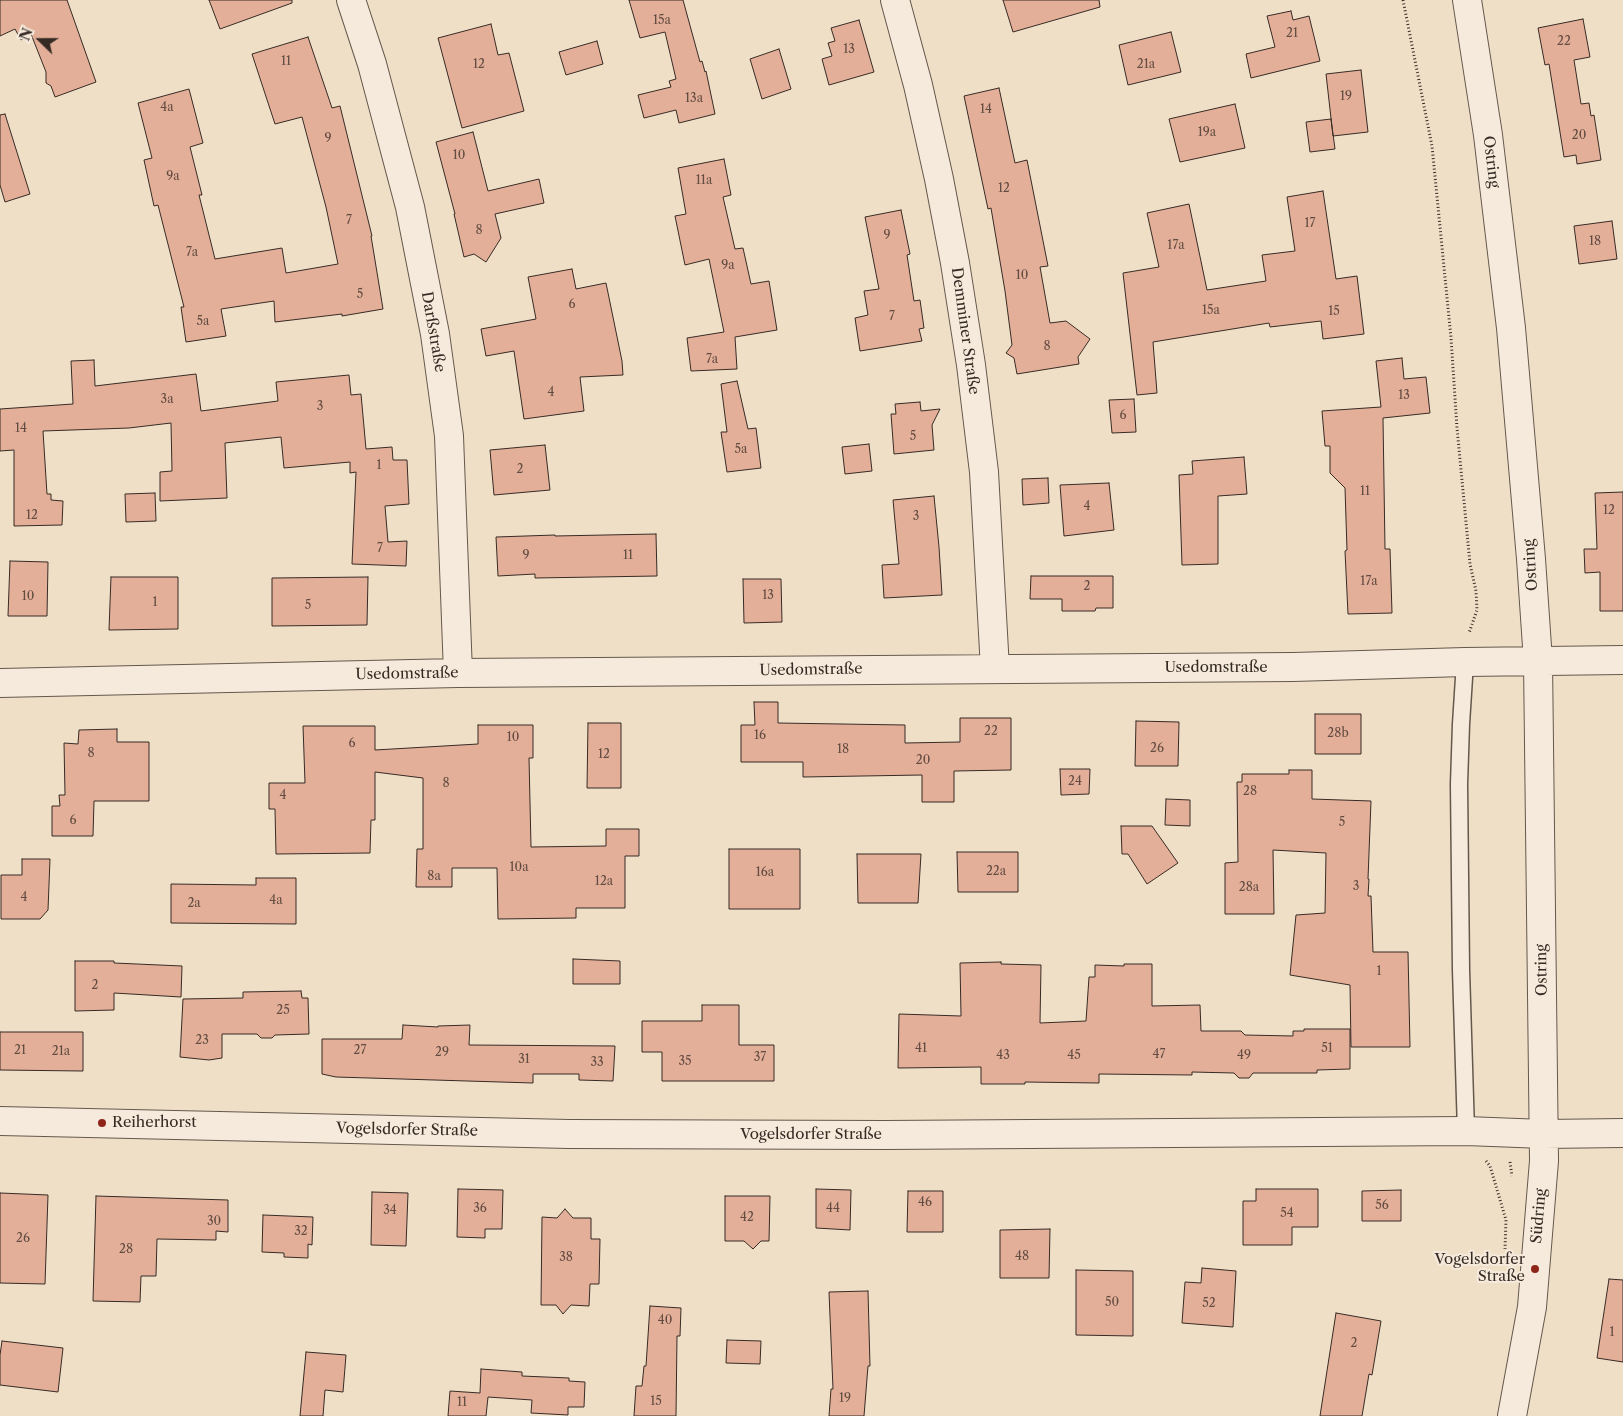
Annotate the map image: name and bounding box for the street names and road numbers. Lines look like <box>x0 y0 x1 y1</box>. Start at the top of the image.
street label: Ostring <box>1479 135 1503 189</box>
street label: Demminer Straße <box>947 266 983 396</box>
street label: Darßstraße <box>417 290 449 374</box>
street label: Ostring <box>1520 538 1542 592</box>
street label: Usedomstraße <box>1164 659 1268 677</box>
street label: Usedomstraße <box>759 660 863 680</box>
street label: Usedomstraße <box>355 664 459 684</box>
street label: Ostring <box>1533 944 1551 996</box>
street label: Vogelsdorfer Straße <box>336 1120 478 1140</box>
street label: Vogelsdorfer Straße <box>740 1126 882 1144</box>
street label: Südring <box>1528 1188 1550 1244</box>

